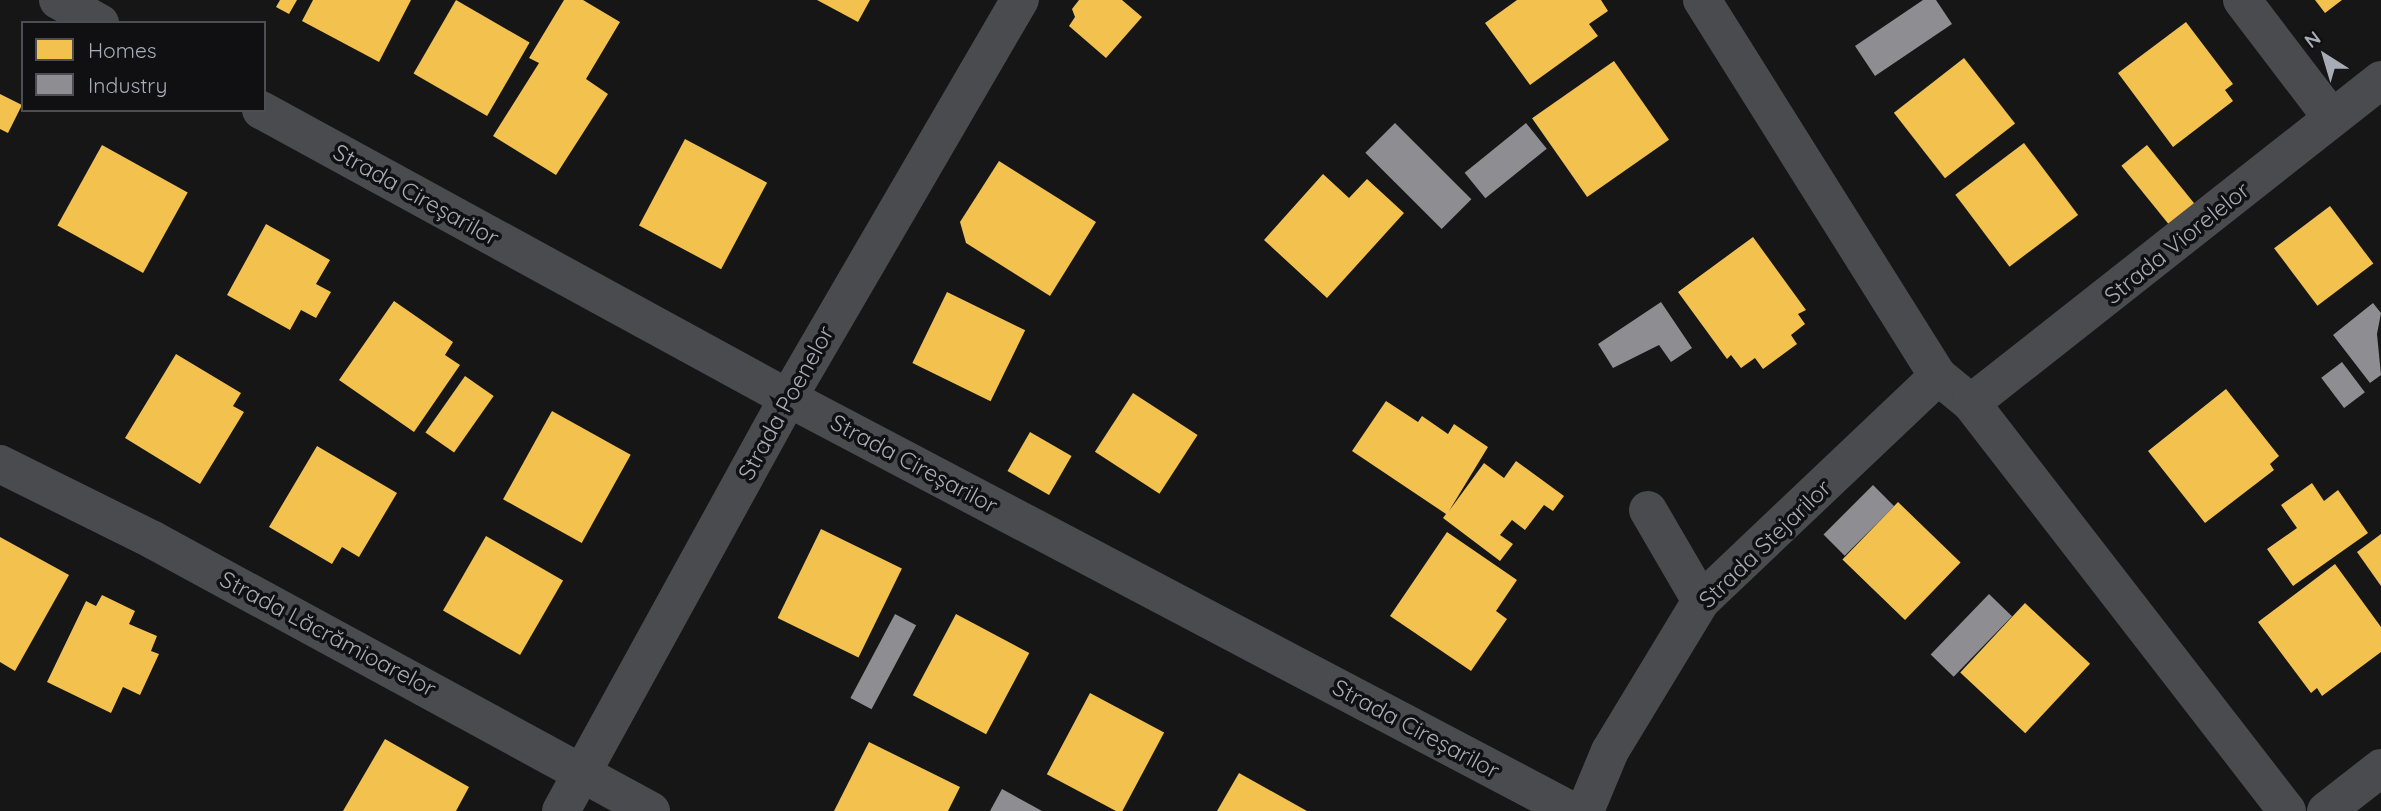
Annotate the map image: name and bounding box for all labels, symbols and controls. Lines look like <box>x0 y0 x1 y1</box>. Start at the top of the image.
legend <box>21 21 266 112</box>
north arrow <box>2290 21 2360 91</box>
text: N <box>2300 25 2325 53</box>
text: Homes <box>88 37 157 63</box>
text: Industry <box>88 72 167 98</box>
street label: Strada Cireșarilor <box>328 138 504 252</box>
street label: Strada Viorelelor <box>2099 176 2255 310</box>
street label: Strada Poenelor <box>732 321 840 485</box>
street label: Strada Cireșarilor <box>826 408 1002 520</box>
street label: Strada Stejarilor <box>1693 474 1837 614</box>
street label: Strada Lăcrămioarelor <box>215 565 441 703</box>
street label: Strada Cireșarilor <box>1328 673 1504 785</box>

